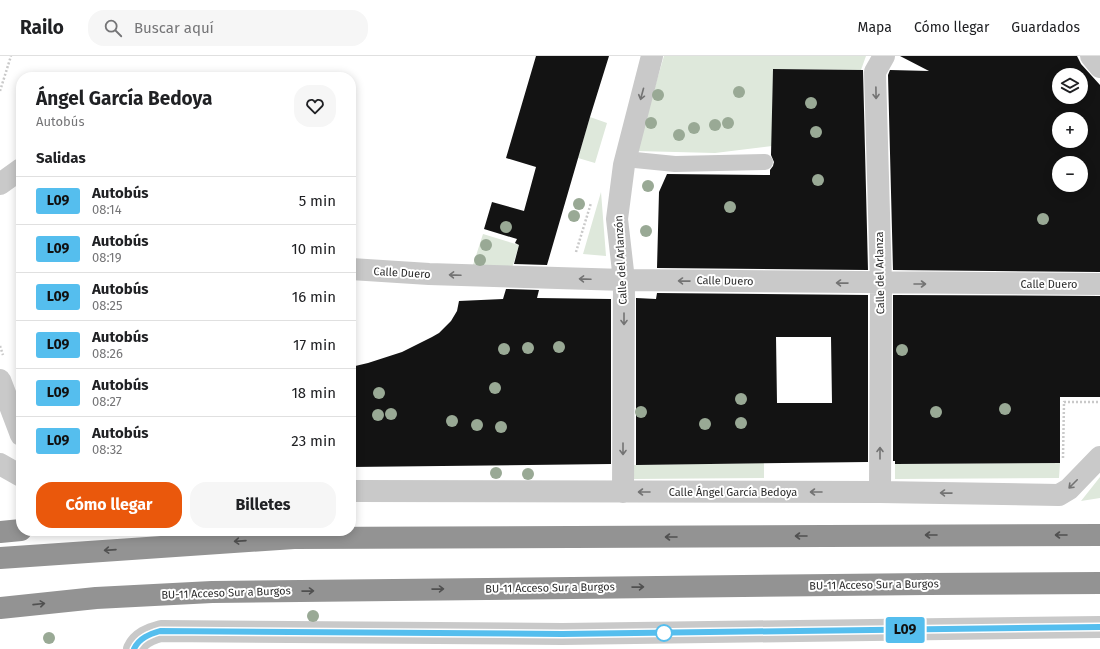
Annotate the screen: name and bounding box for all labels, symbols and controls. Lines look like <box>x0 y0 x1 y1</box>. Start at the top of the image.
search box <box>88 10 368 46</box>
text: Railo <box>20 16 64 39</box>
icon: search <box>102 17 124 39</box>
text: Buscar aquí <box>134 19 214 37</box>
text: Mapa <box>858 19 892 36</box>
text: Cómo llegar <box>914 19 989 36</box>
text: Guardados <box>1011 19 1080 36</box>
map controls <box>1052 68 1088 192</box>
button: layers <box>1052 68 1088 104</box>
button: heart <box>294 85 336 127</box>
one-way arrow <box>872 86 880 99</box>
text: Ángel García Bedoya <box>36 87 212 110</box>
one-way arrow <box>638 87 645 100</box>
button: + <box>1052 112 1088 148</box>
text: Autobús <box>36 114 84 129</box>
text: Salidas <box>36 149 86 167</box>
button: − <box>1052 156 1088 192</box>
text: Autobús <box>92 184 149 202</box>
text: L09 <box>47 192 69 209</box>
text: 5 min <box>299 192 336 210</box>
text: 08:14 <box>92 202 122 217</box>
street label: Calle del Arlanzón <box>612 215 630 305</box>
text: Autobús <box>92 232 149 250</box>
street label: Calle del Arlanza <box>873 232 887 314</box>
text: L09 <box>47 240 69 257</box>
text: 10 min <box>291 240 336 258</box>
text: 08:19 <box>92 250 121 265</box>
street label: Calle Duero <box>373 265 431 281</box>
one-way arrow <box>449 271 462 279</box>
street label: Calle Duero <box>696 274 754 288</box>
one-way arrow <box>579 275 592 283</box>
one-way arrow <box>678 277 691 285</box>
street label: Calle Duero <box>1020 278 1078 291</box>
one-way arrow <box>836 279 849 287</box>
text: Autobús <box>92 280 149 298</box>
one-way arrow <box>913 280 926 288</box>
text: L09 <box>47 288 69 305</box>
text: 16 min <box>292 288 336 306</box>
text: 08:25 <box>92 298 123 313</box>
one-way arrow <box>620 312 628 325</box>
text: Autobús <box>92 328 149 346</box>
text: L09 <box>47 336 69 353</box>
text: 17 min <box>293 336 336 354</box>
text: 08:26 <box>92 346 123 361</box>
text: Autobús <box>92 376 149 394</box>
text: L09 <box>47 384 69 401</box>
text: 18 min <box>291 384 336 402</box>
text: 08:27 <box>92 394 122 409</box>
text: Autobús <box>92 424 149 442</box>
text: L09 <box>47 432 69 449</box>
text: 23 min <box>291 432 336 450</box>
text: 08:32 <box>92 442 122 457</box>
one-way arrow <box>619 442 627 455</box>
one-way arrow <box>876 447 884 460</box>
one-way arrow <box>1068 479 1078 489</box>
button: Cómo llegar <box>36 482 182 528</box>
button: Billetes <box>190 482 336 528</box>
street label: Calle Ángel García Bedoya <box>669 485 797 499</box>
one-way arrow <box>638 488 651 496</box>
one-way arrow <box>810 488 823 496</box>
one-way arrow <box>940 489 953 497</box>
one-way arrow <box>925 531 938 539</box>
one-way arrow <box>1055 531 1068 539</box>
one-way arrow <box>795 532 808 540</box>
one-way arrow <box>665 533 678 541</box>
one-way arrow <box>234 538 247 545</box>
one-way arrow <box>104 547 117 554</box>
street label: BU-11 Acceso Sur a Burgos <box>809 577 939 593</box>
street label: BU-11 Acceso Sur a Burgos <box>485 580 615 596</box>
one-way arrow <box>631 583 644 591</box>
street label: BU-11 Acceso Sur a Burgos <box>161 584 291 602</box>
one-way arrow <box>431 585 444 593</box>
one-way arrow <box>301 587 314 595</box>
one-way arrow <box>32 600 45 608</box>
line badge: L09 <box>882 617 928 643</box>
text: L09 <box>894 621 916 638</box>
unlabelled marker <box>655 624 673 642</box>

